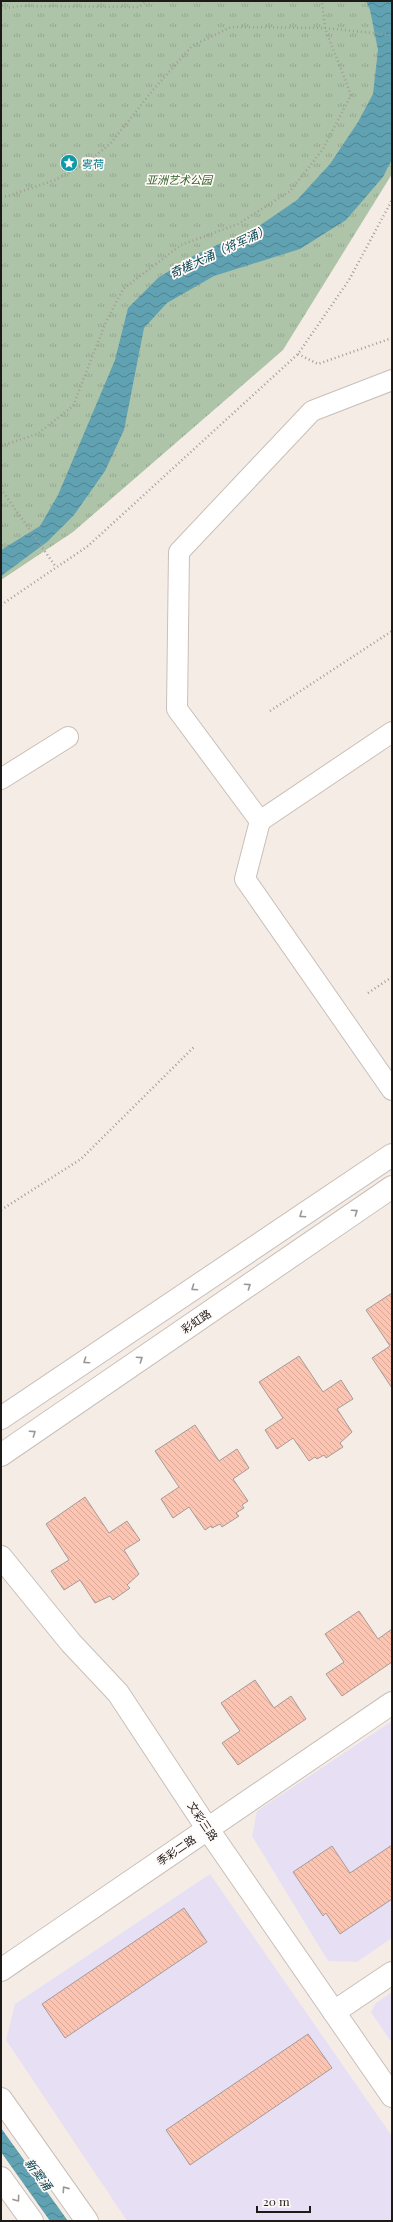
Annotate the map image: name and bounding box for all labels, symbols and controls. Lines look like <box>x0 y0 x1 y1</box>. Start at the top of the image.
place icon: 雾荷 <box>59 153 79 173</box>
place label: 雾荷 <box>82 156 104 171</box>
park label: 亚洲艺术公园 <box>146 172 214 187</box>
water label: 奇槎大涌（将军涌） <box>167 221 271 281</box>
one-way arrow <box>351 1209 358 1217</box>
one-way arrow <box>299 1211 306 1218</box>
one-way arrow <box>191 1283 198 1291</box>
one-way arrow <box>243 1284 250 1291</box>
street label: 彩虹路 <box>178 1306 214 1336</box>
one-way arrow <box>83 1356 90 1364</box>
one-way arrow <box>136 1357 143 1364</box>
one-way arrow <box>29 1430 36 1437</box>
street label: 文彩三路 <box>184 1799 222 1843</box>
street label: 季彩二路 <box>154 1831 198 1869</box>
water label: 新窦涌 <box>22 2155 57 2195</box>
one-way arrow <box>62 2186 70 2193</box>
scale bar <box>257 2188 310 2214</box>
text: 20 m <box>263 2193 290 2209</box>
one-way arrow <box>12 2195 19 2202</box>

